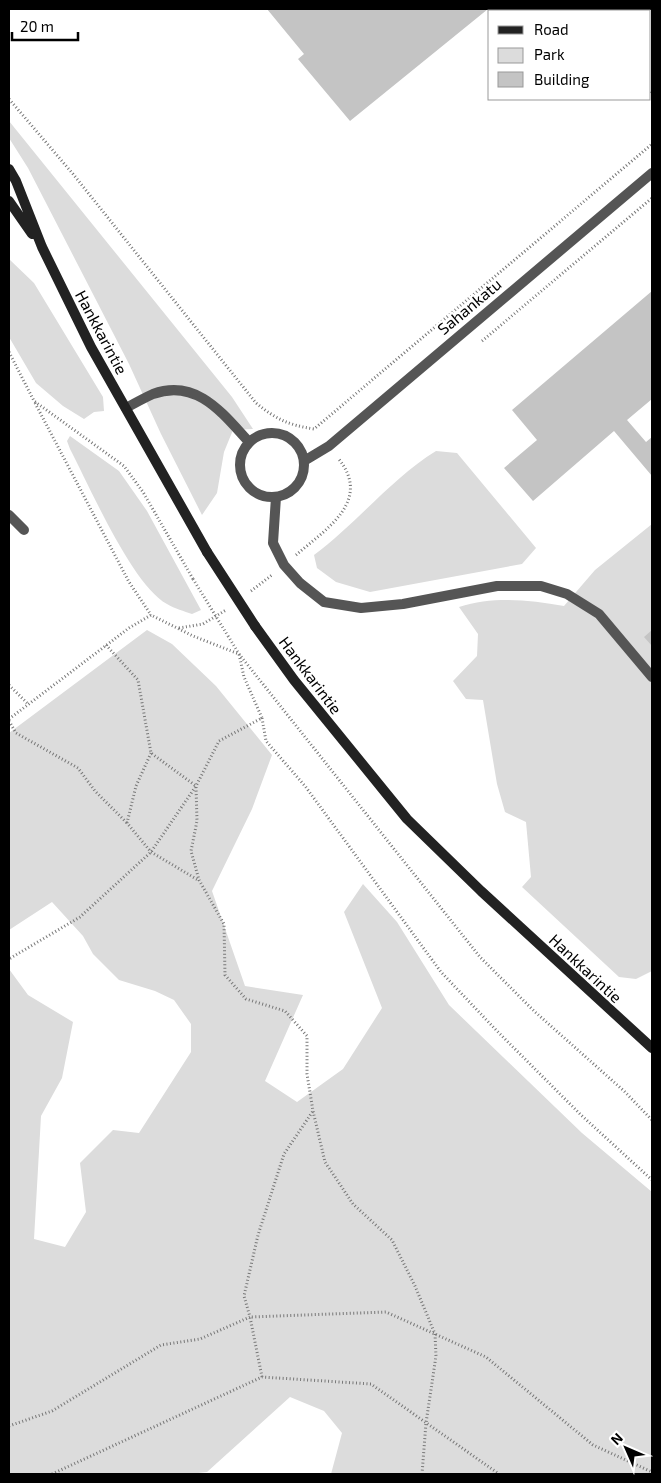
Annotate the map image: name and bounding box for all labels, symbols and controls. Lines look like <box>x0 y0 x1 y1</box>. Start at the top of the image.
scale bar <box>12 10 79 42</box>
legend <box>488 10 651 100</box>
text: 20 m <box>20 17 54 35</box>
text: Road <box>534 20 569 38</box>
text: Park <box>534 45 565 63</box>
text: Building <box>534 70 590 88</box>
street label: Sahankatu <box>433 274 505 338</box>
street label: Hankkarintie <box>72 287 132 377</box>
street label: Hankkarintie <box>276 632 346 718</box>
street label: Hankkarintie <box>546 930 626 1006</box>
north arrow <box>601 1423 651 1473</box>
text: N <box>607 1429 626 1448</box>

